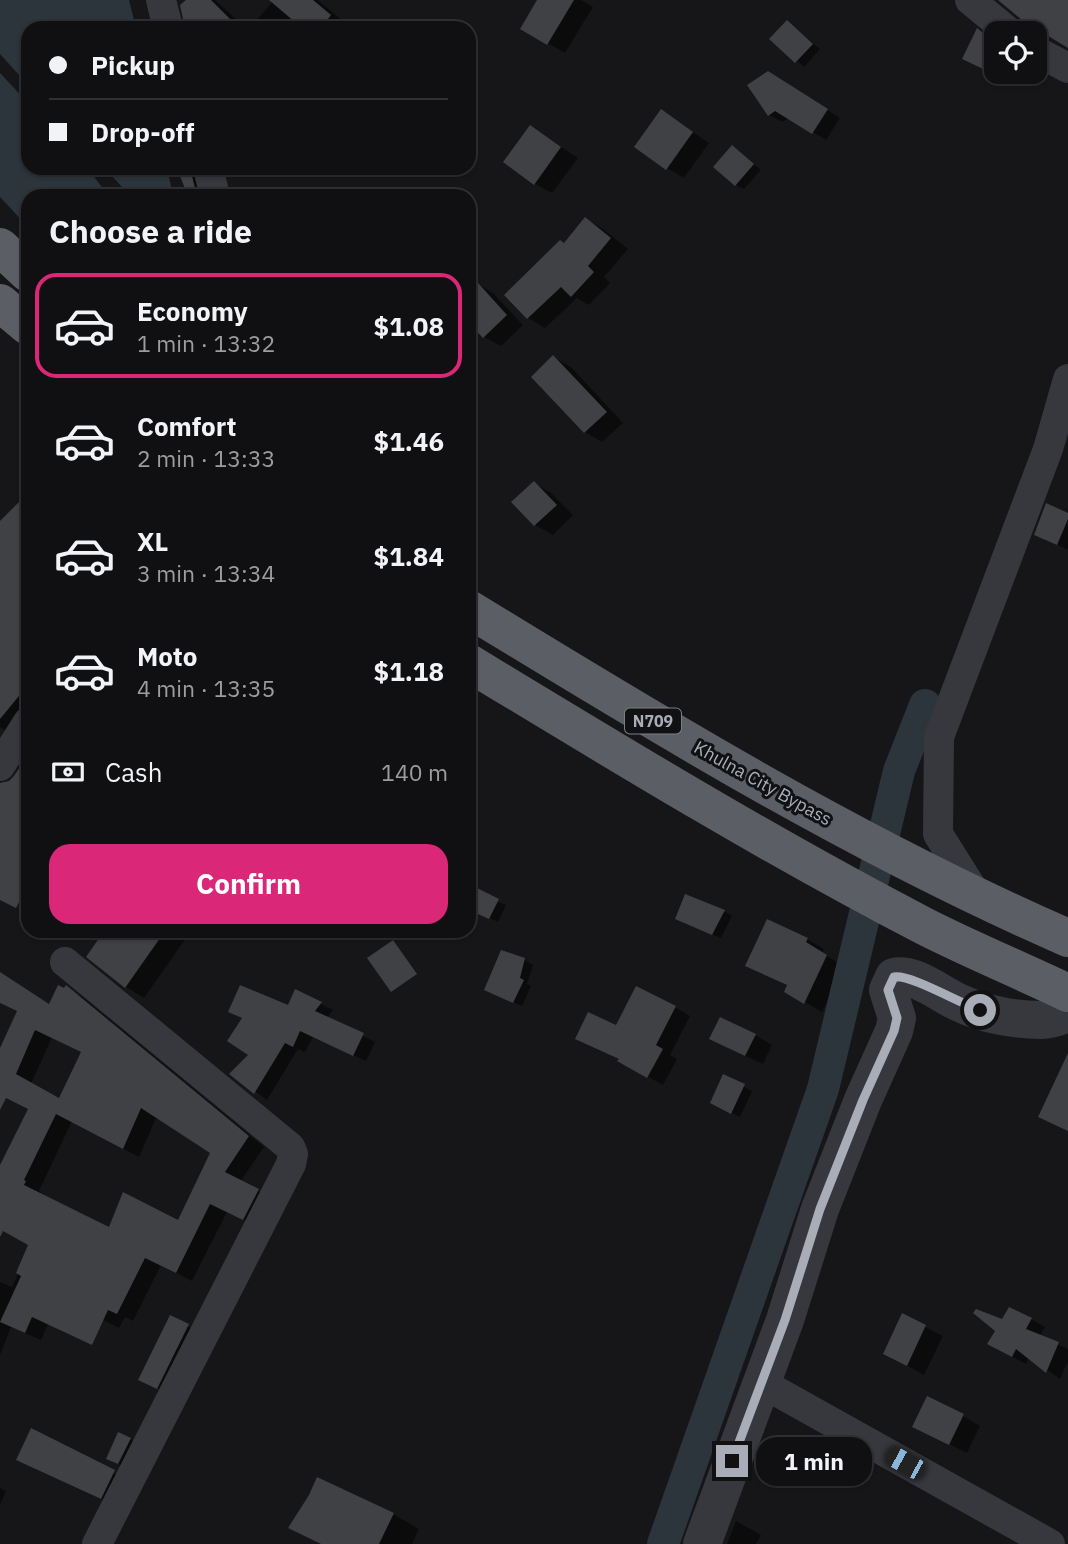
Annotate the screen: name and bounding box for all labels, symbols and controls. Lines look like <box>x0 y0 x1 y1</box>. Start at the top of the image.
map controls <box>984 21 1047 84</box>
button: locate <box>984 21 1047 84</box>
text: Pickup <box>91 48 175 82</box>
text: Drop-off <box>91 115 194 149</box>
text: Choose a ride <box>49 210 252 252</box>
icon: car <box>53 294 116 357</box>
text: Economy <box>137 294 248 328</box>
text: $1.08 <box>374 309 444 343</box>
text: 1 min · 13:32 <box>137 328 275 358</box>
icon: car <box>53 409 116 472</box>
text: Comfort <box>137 409 236 443</box>
text: $1.46 <box>374 424 444 458</box>
text: 2 min · 13:33 <box>137 443 275 473</box>
icon: car <box>53 524 116 587</box>
text: XL <box>137 524 168 558</box>
text: $1.84 <box>374 539 444 573</box>
text: 3 min · 13:34 <box>137 558 275 588</box>
icon: car <box>53 639 116 702</box>
text: Moto <box>137 639 197 673</box>
text: $1.18 <box>374 654 444 688</box>
text: 4 min · 13:35 <box>137 673 275 703</box>
road number: N709 <box>625 708 681 734</box>
street label: Khulna City Bypass <box>690 736 836 830</box>
icon: cash <box>49 753 87 791</box>
text: Cash <box>105 755 162 789</box>
text: 140 m <box>381 757 448 787</box>
button: Confirm <box>49 844 448 924</box>
route start <box>964 994 996 1026</box>
callout: 1 min <box>756 1436 872 1486</box>
car <box>882 1444 929 1482</box>
route end <box>716 1445 748 1477</box>
text: 1 min <box>784 1446 844 1476</box>

